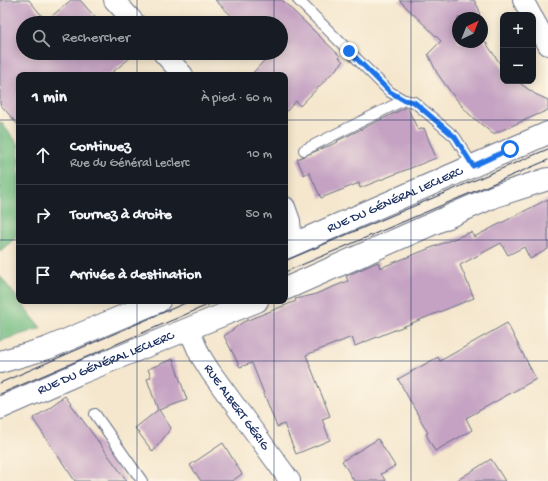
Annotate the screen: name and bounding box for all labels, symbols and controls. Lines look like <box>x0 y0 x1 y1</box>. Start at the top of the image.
north arrow <box>452 12 488 48</box>
map controls <box>500 12 536 84</box>
button: + <box>500 12 536 48</box>
search box <box>16 16 288 60</box>
icon: search <box>30 27 52 49</box>
text: Rechercher <box>62 29 130 47</box>
route end <box>340 42 358 60</box>
button: − <box>500 48 536 84</box>
text: 1 min <box>32 88 67 108</box>
text: À pied · 60 m <box>201 91 272 106</box>
text: Continuez <box>70 138 131 156</box>
route start <box>501 140 519 158</box>
icon: ahead <box>32 144 54 166</box>
text: 10 m <box>247 147 272 162</box>
text: Rue du Général Leclerc <box>70 156 190 171</box>
street label: RUE DU GÉNÉRAL LECLERC <box>325 163 466 236</box>
icon: right <box>32 204 54 226</box>
text: Tournez à droite <box>70 206 172 224</box>
text: 50 m <box>245 207 272 222</box>
icon: arrive <box>32 264 54 286</box>
text: Arrivée à destination <box>70 266 201 284</box>
street label: RUE DU GÉNÉRAL LECLERC <box>35 328 177 398</box>
street label: RUE ALBERT GÉRIG <box>200 362 273 454</box>

